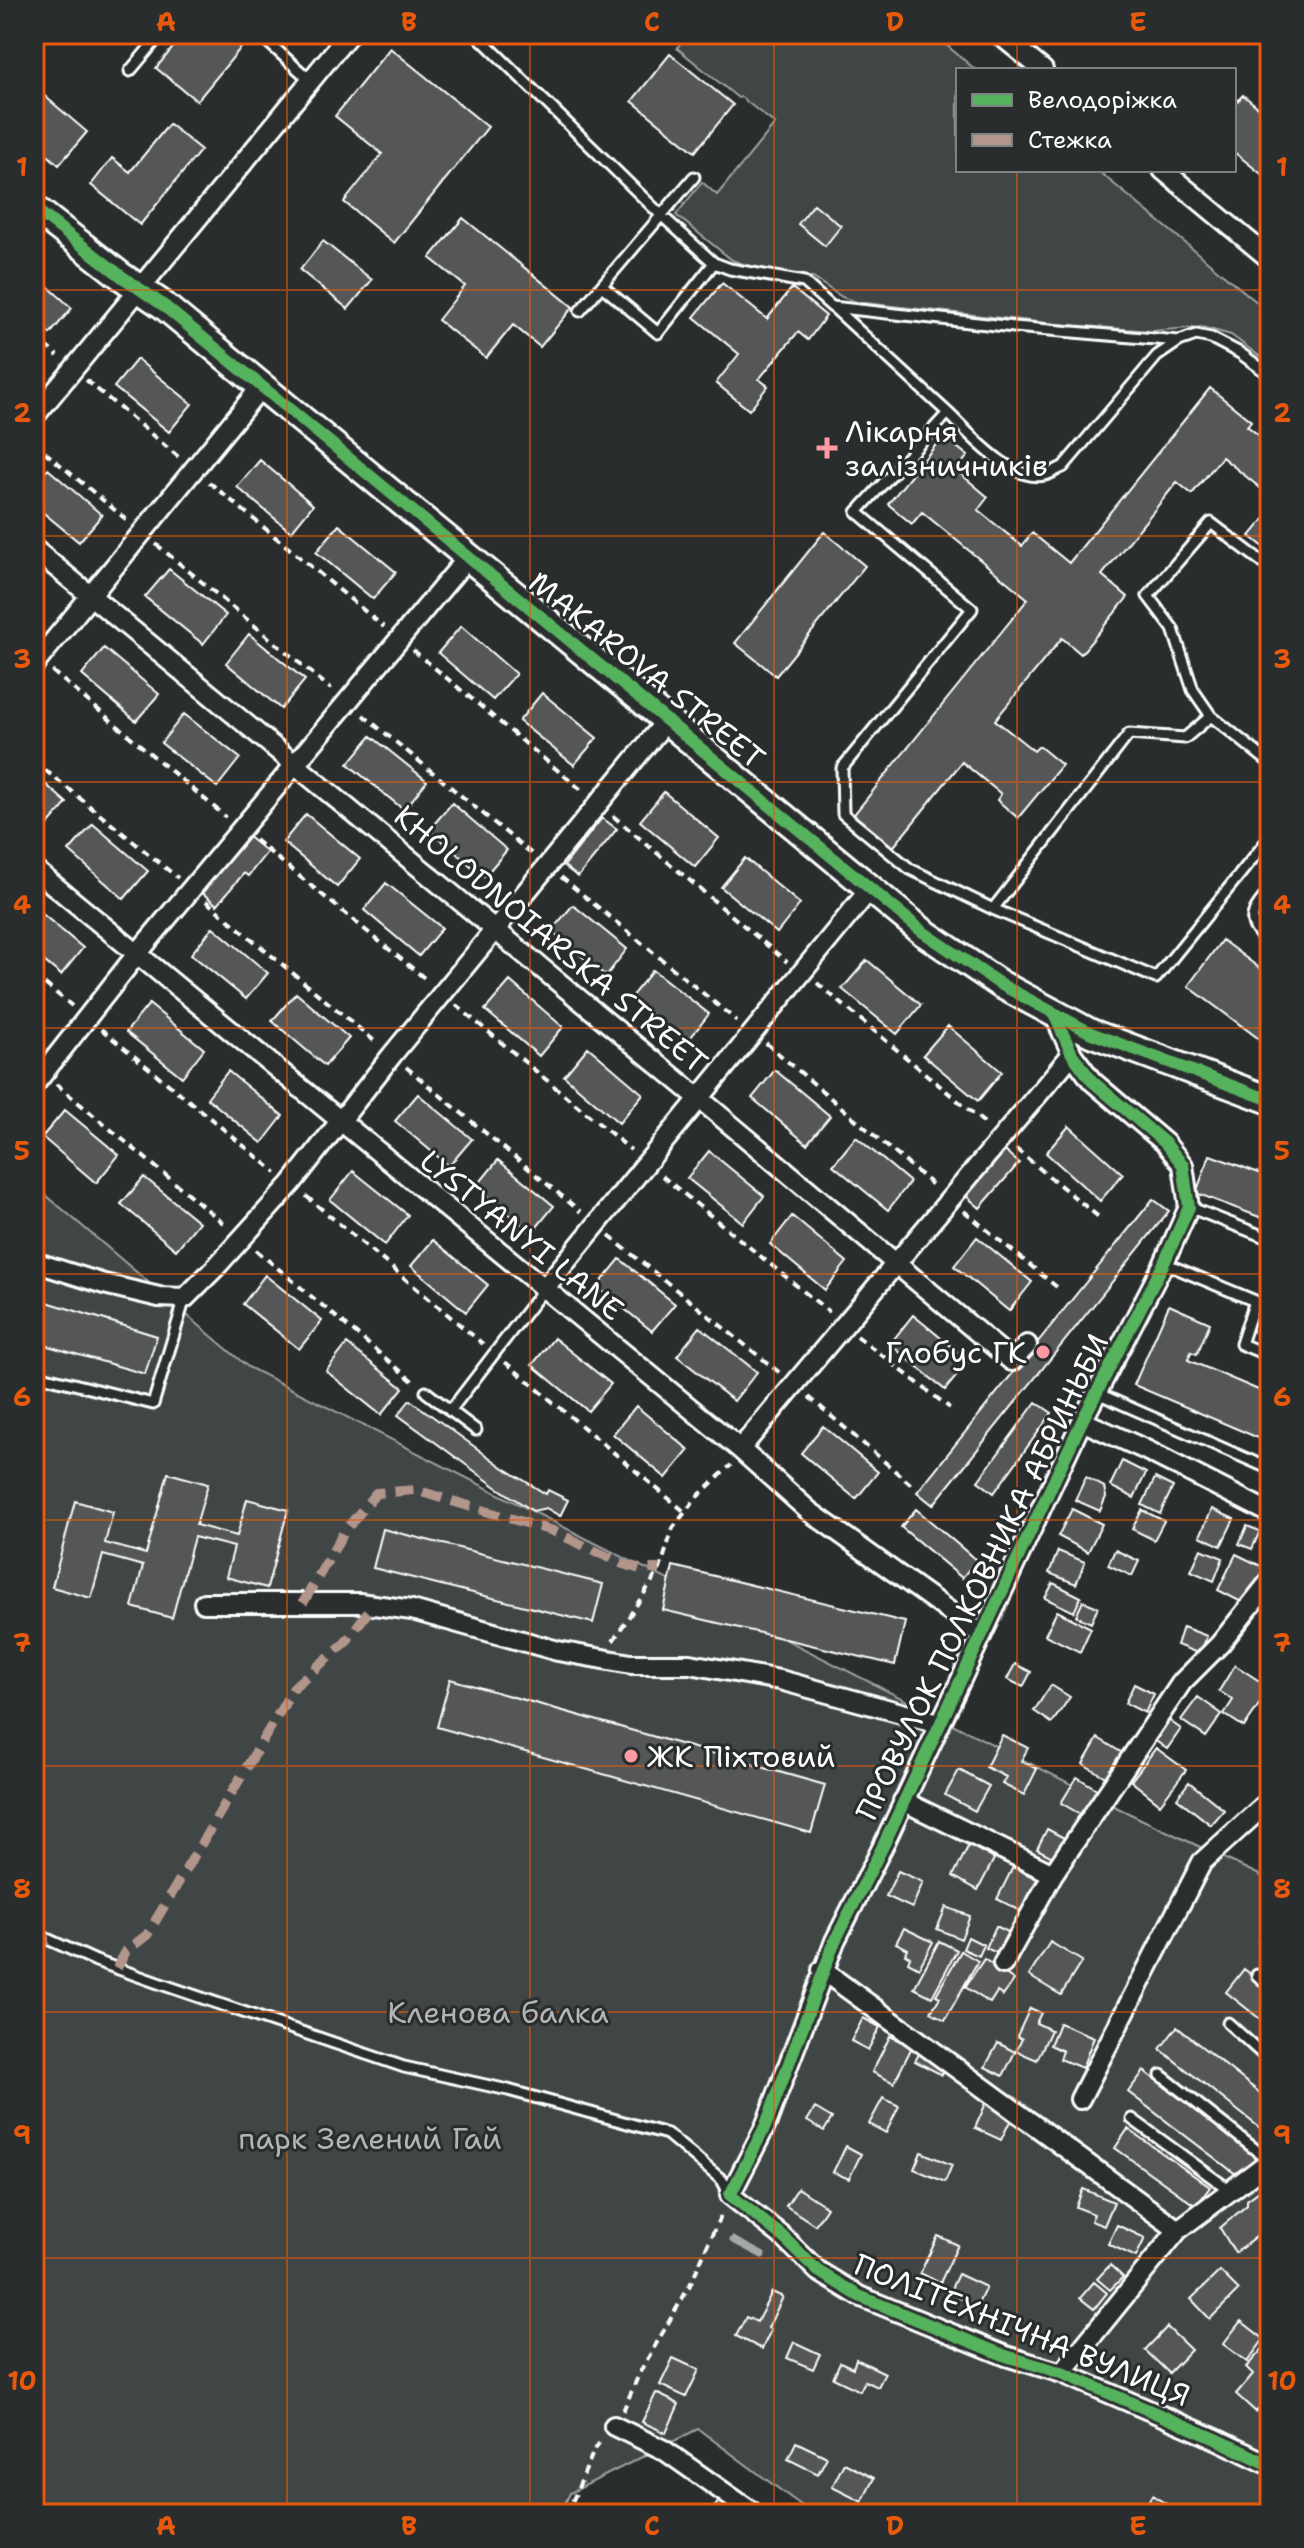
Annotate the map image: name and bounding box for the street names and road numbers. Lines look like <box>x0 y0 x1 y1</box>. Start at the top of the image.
street label: MAKAROVA STREET <box>520 562 774 778</box>
street label: KHOLODNOIARSKA STREET <box>386 796 716 1082</box>
street label: LYSTYANYI LANE <box>412 1140 632 1330</box>
street label: ПРОВУЛОК ПОЛКОВНИКА АБРИНЬБИ <box>846 1327 1118 1827</box>
street label: ПОЛІТЕХНІЧНА ВУЛИЦЯ <box>848 2244 1196 2416</box>

